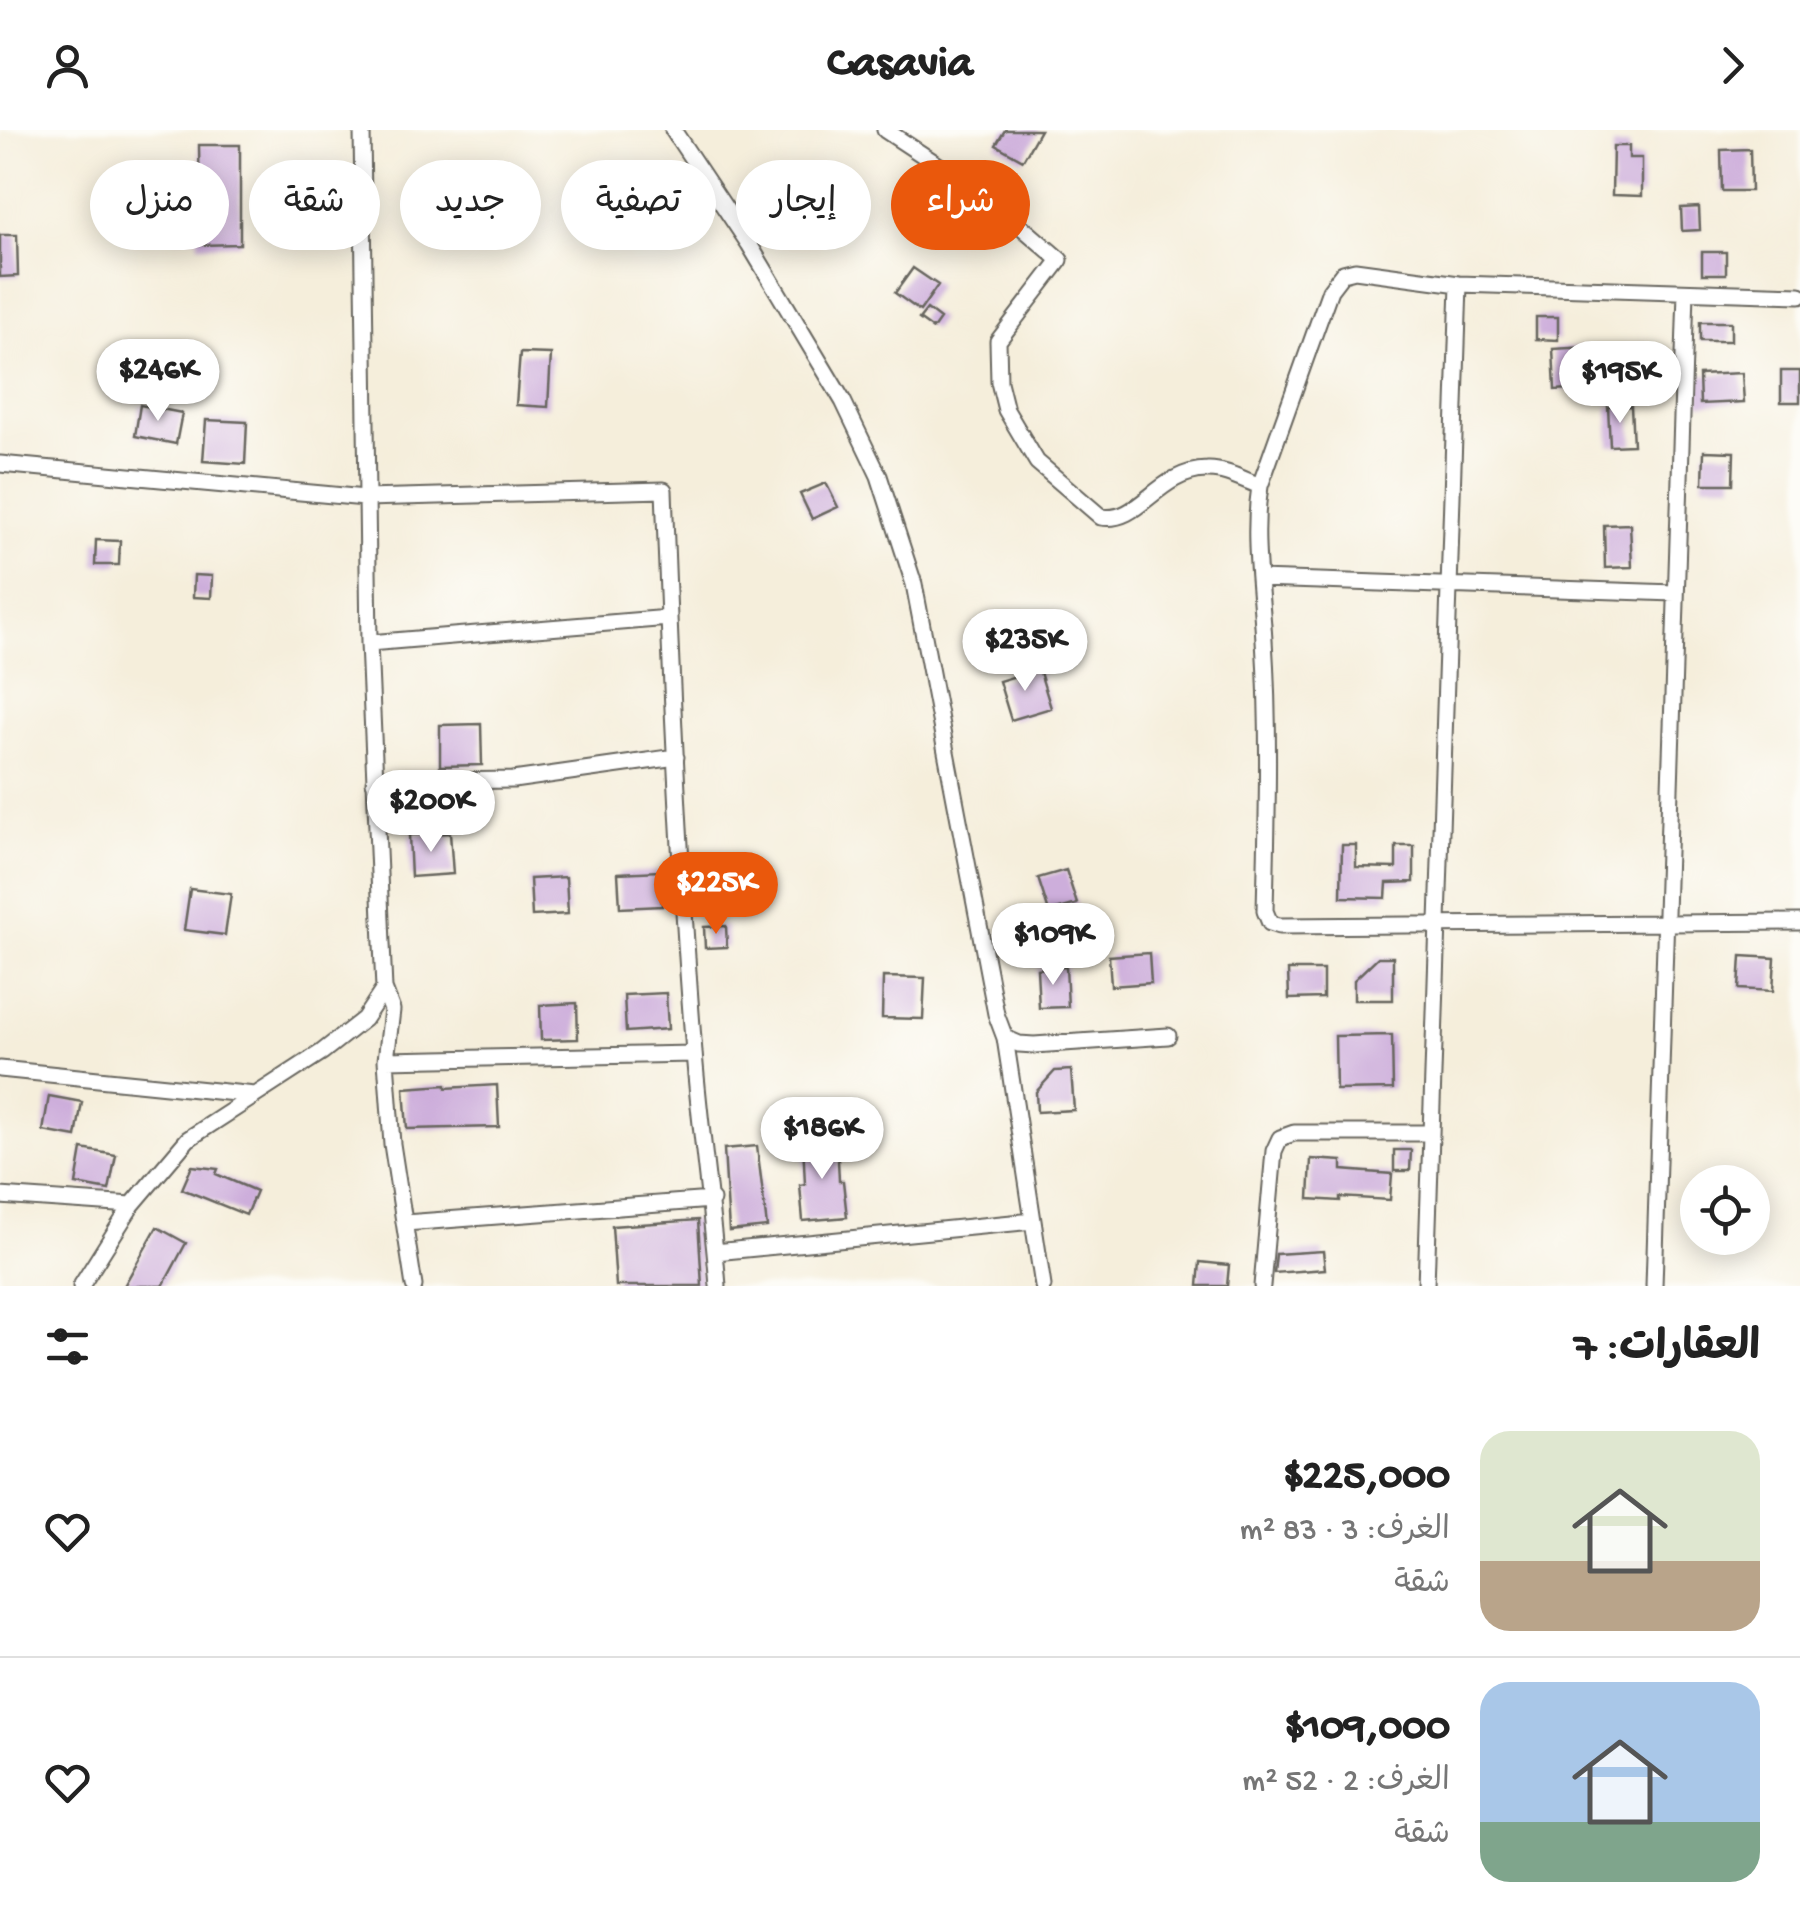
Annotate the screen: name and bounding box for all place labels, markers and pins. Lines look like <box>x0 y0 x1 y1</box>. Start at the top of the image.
pin: $246K <box>88 339 228 424</box>
pin: $195K <box>1550 341 1690 426</box>
pin: $235K <box>955 609 1095 694</box>
pin: $200K <box>361 770 501 855</box>
pin: $225K <box>646 852 786 937</box>
pin: $109K <box>983 903 1123 988</box>
pin: $186K <box>752 1097 892 1182</box>

